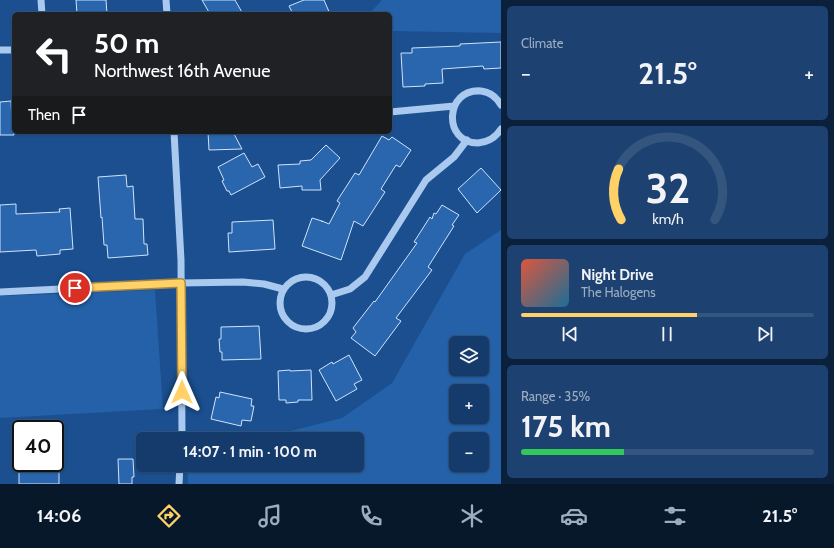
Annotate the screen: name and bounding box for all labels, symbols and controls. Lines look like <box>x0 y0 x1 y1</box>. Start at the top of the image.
text: 50 m <box>94 26 159 60</box>
icon: left <box>28 28 80 80</box>
text: Climate <box>521 35 563 51</box>
text: 21.5° <box>638 55 697 92</box>
text: Northwest 16th Avenue <box>94 60 270 82</box>
text: − <box>521 60 531 87</box>
text: + <box>804 60 814 87</box>
icon: arrive <box>68 104 90 126</box>
text: Then <box>28 106 60 124</box>
text: 32 <box>645 163 690 213</box>
text: km/h <box>652 210 683 228</box>
text: Night Drive <box>581 266 654 284</box>
pin <box>58 271 92 305</box>
icon: arrive <box>64 277 86 299</box>
text: The Halogens <box>581 284 656 300</box>
icon: previous <box>559 323 581 345</box>
icon: pause <box>656 323 678 345</box>
icon: next <box>754 323 776 345</box>
map controls <box>449 336 489 472</box>
button: layers <box>449 336 489 376</box>
position arrow <box>161 371 203 413</box>
button: + <box>449 384 489 424</box>
text: Range · 35% <box>521 388 590 404</box>
text: 175 km <box>521 408 611 445</box>
speed limit sign: 40 <box>12 420 64 472</box>
button: − <box>449 432 489 472</box>
text: 14:07 · 1 min · 100 m <box>183 443 317 461</box>
icon: directions <box>155 502 183 530</box>
icon: music <box>256 502 284 530</box>
icon: phone <box>357 502 385 530</box>
icon: climate <box>458 502 486 530</box>
icon: car <box>560 502 588 530</box>
icon: filters <box>661 502 689 530</box>
text: 14:06 <box>37 505 81 527</box>
text: 21.5° <box>762 505 797 527</box>

